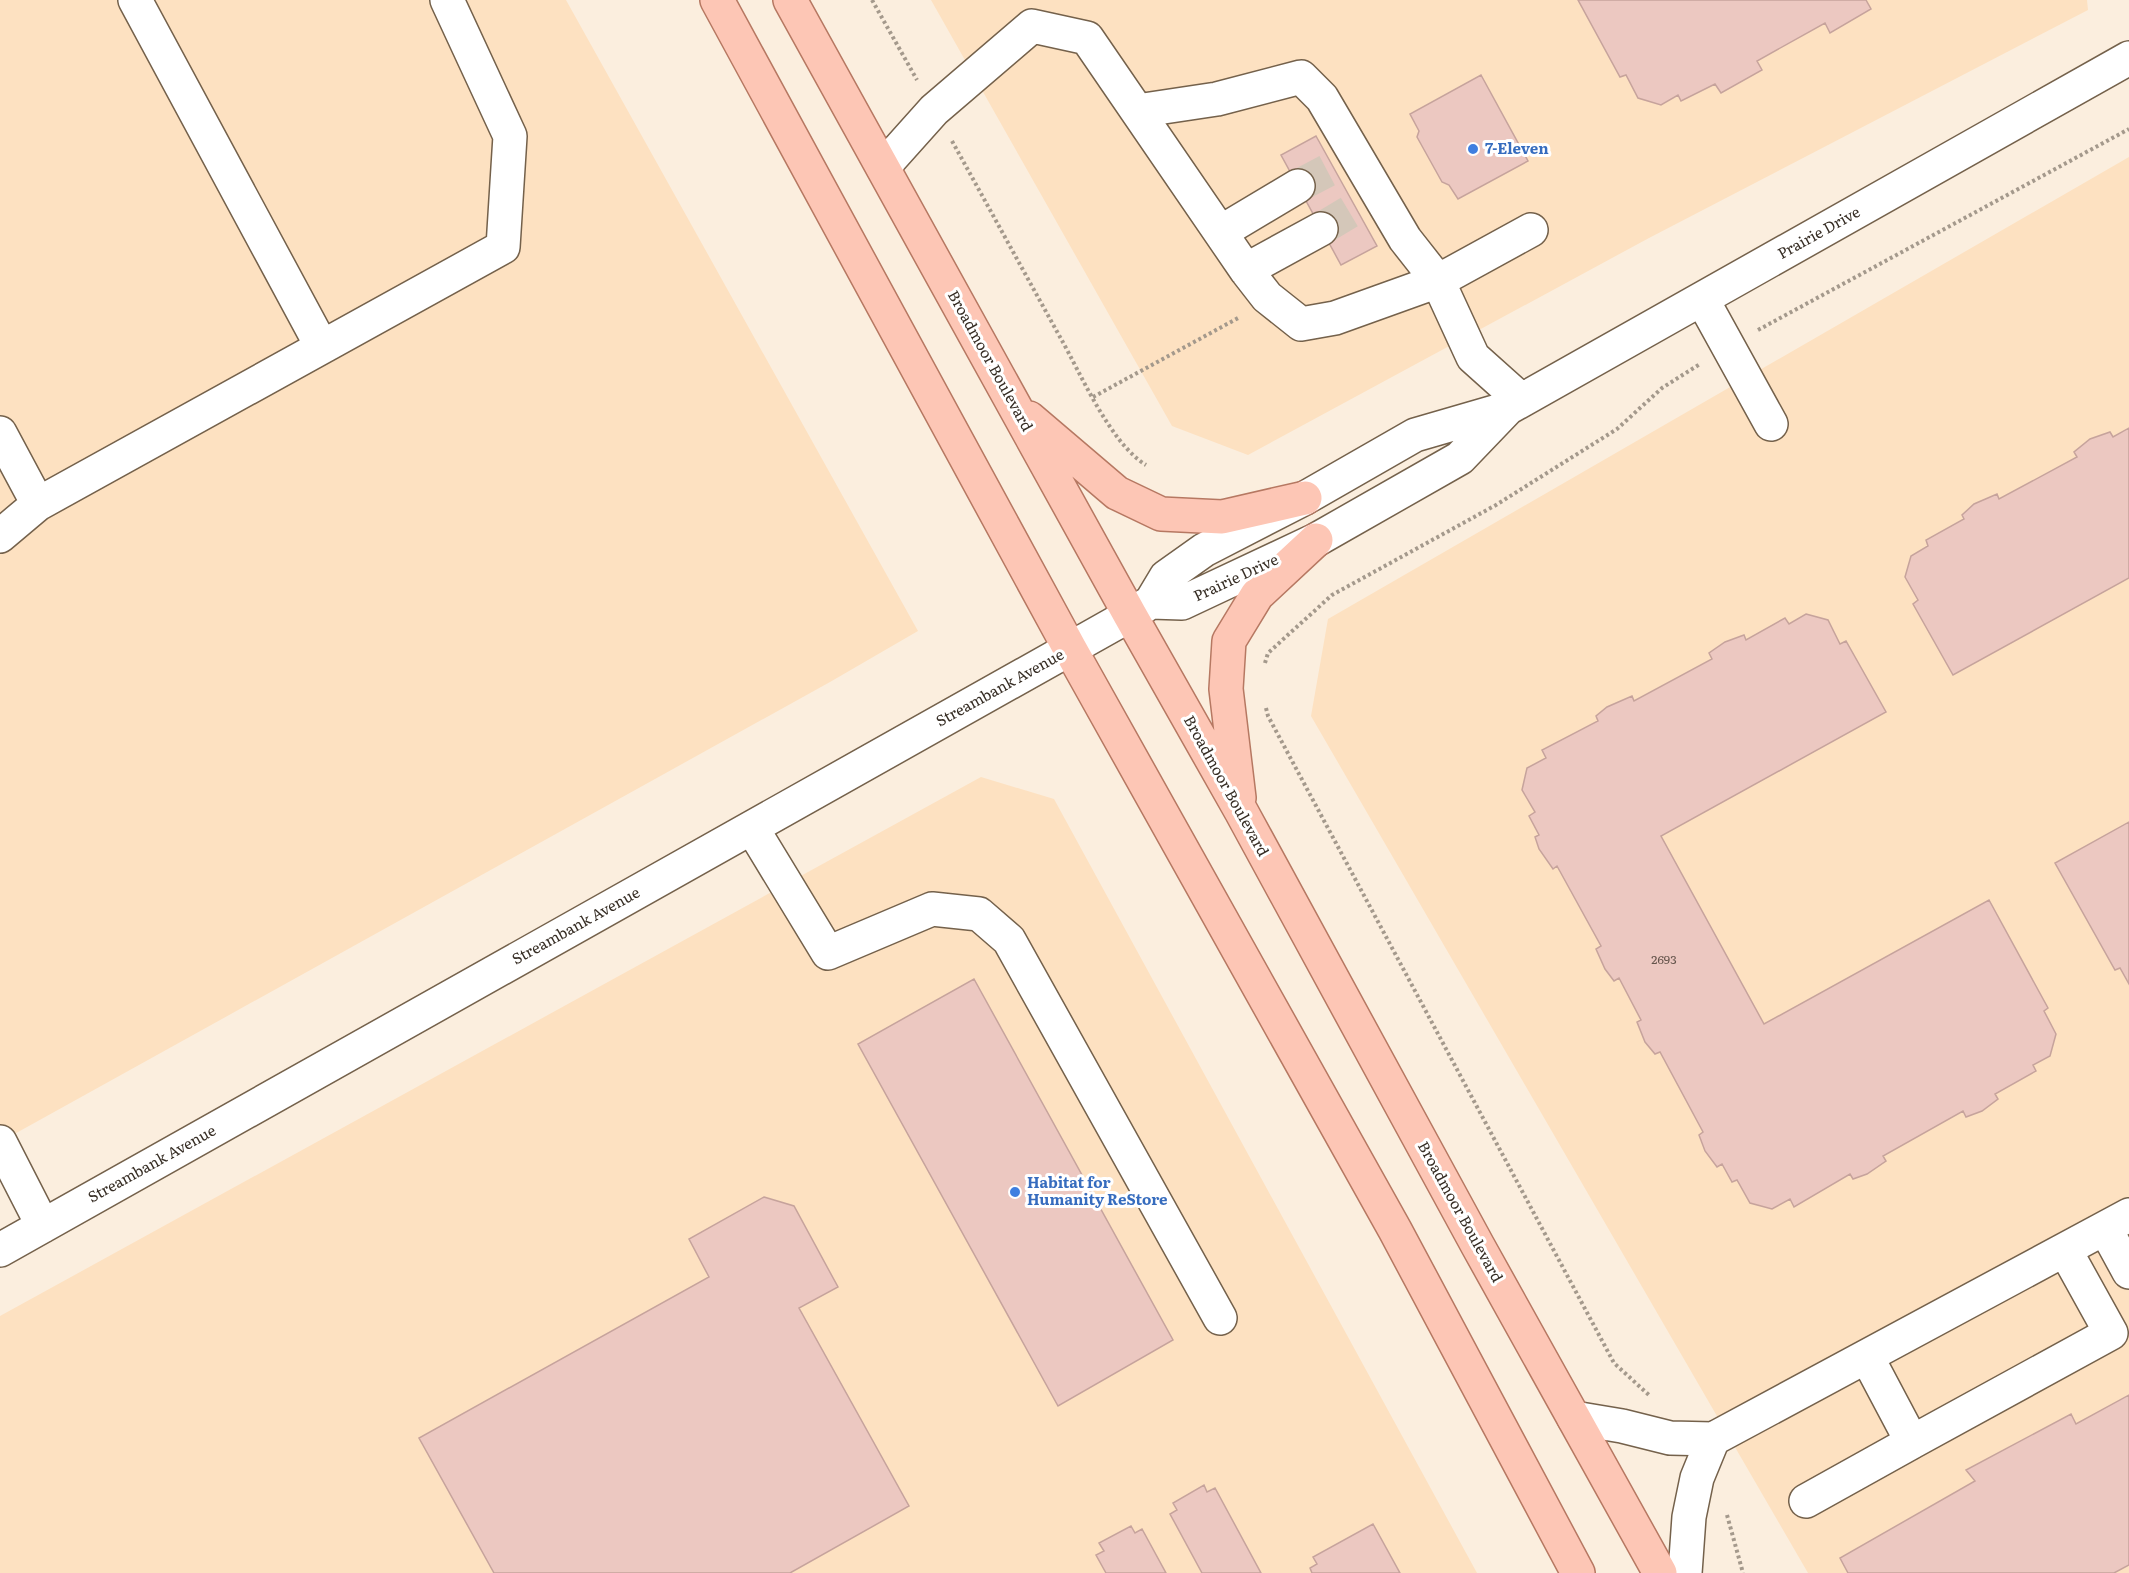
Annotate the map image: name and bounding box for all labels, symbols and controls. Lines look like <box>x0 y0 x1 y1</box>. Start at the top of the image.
place label: 7-Eleven <box>1485 136 1549 159</box>
marker: 7-Eleven <box>1466 142 1480 156</box>
street label: Prairie Drive <box>1773 199 1864 264</box>
street label: Broadmoor Boulevard <box>943 286 1040 435</box>
street label: Prairie Drive <box>1189 547 1282 606</box>
street label: Streambank Avenue <box>931 642 1068 731</box>
street label: Broadmoor Boulevard <box>1179 711 1276 860</box>
street label: Streambank Avenue <box>507 880 644 969</box>
house number: 2693 <box>1651 950 1677 968</box>
street label: Streambank Avenue <box>83 1118 220 1207</box>
street label: Broadmoor Boulevard <box>1413 1137 1510 1286</box>
place label: Habitat for Humanity ReStore <box>1027 1170 1168 1210</box>
marker: Habitat for Humanity ReStore <box>1008 1185 1022 1199</box>

